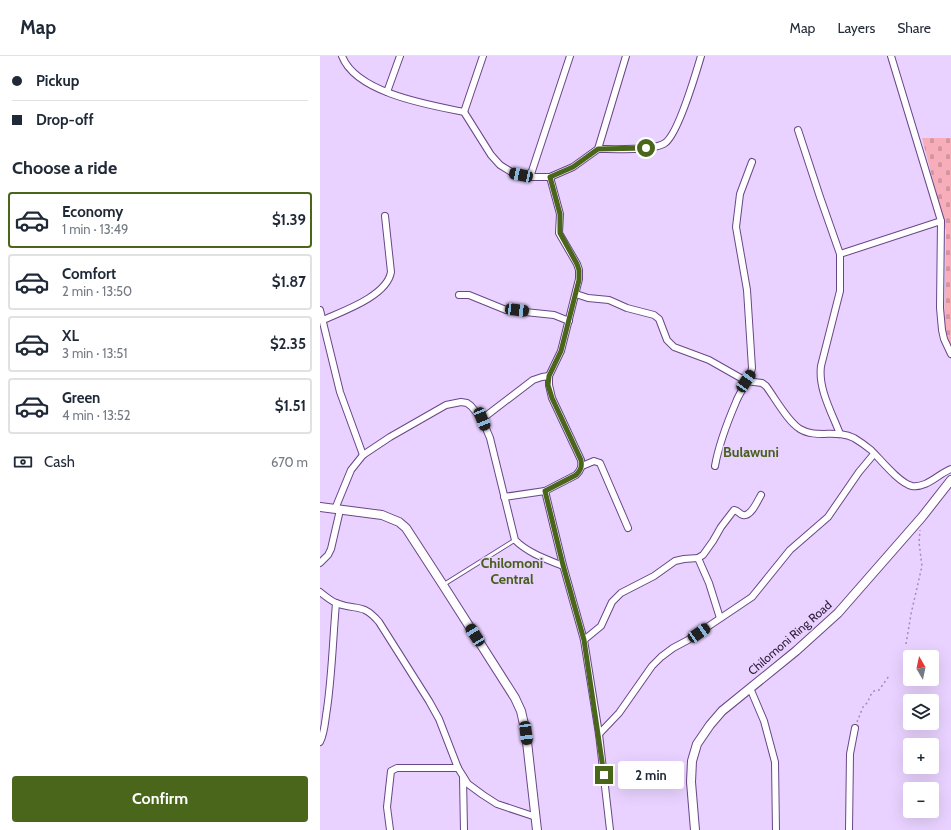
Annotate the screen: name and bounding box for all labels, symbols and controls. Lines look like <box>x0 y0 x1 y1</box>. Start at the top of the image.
text: Map <box>20 16 56 39</box>
text: Map <box>790 19 815 37</box>
text: Layers <box>837 19 875 37</box>
text: Share <box>897 19 931 37</box>
text: Pickup <box>36 72 79 90</box>
text: Drop-off <box>36 111 94 129</box>
route start <box>637 139 655 157</box>
text: Choose a ride <box>12 157 117 179</box>
car <box>508 167 534 183</box>
icon: car <box>14 202 50 238</box>
text: Economy <box>62 203 123 221</box>
text: $1.39 <box>272 211 306 229</box>
text: 1 min · 13:49 <box>62 221 128 237</box>
icon: car <box>14 264 50 300</box>
text: Comfort <box>62 265 116 283</box>
text: $1.87 <box>272 273 306 291</box>
text: 2 min · 13:50 <box>62 283 132 299</box>
car <box>504 303 530 317</box>
icon: car <box>14 326 50 362</box>
text: XL <box>62 327 79 345</box>
text: $2.35 <box>270 335 306 353</box>
text: 3 min · 13:51 <box>62 345 128 361</box>
car <box>734 368 758 394</box>
icon: car <box>14 388 50 424</box>
text: Green <box>62 389 100 407</box>
text: $1.51 <box>275 397 306 415</box>
car <box>472 406 492 432</box>
text: 4 min · 13:52 <box>62 407 131 423</box>
district label: Bulawuni <box>723 443 779 461</box>
icon: cash <box>12 451 34 473</box>
text: Cash <box>44 453 75 471</box>
text: 670 m <box>271 454 308 470</box>
district label: Chilomoni Central <box>481 554 543 588</box>
street label: Chilomoni Ring Road <box>745 597 835 678</box>
car <box>686 621 712 645</box>
car <box>464 622 486 648</box>
north arrow <box>903 650 939 686</box>
map controls <box>903 650 939 818</box>
button: layers <box>903 694 939 730</box>
car <box>519 720 533 746</box>
button: + <box>903 738 939 774</box>
callout: 2 min <box>618 761 684 789</box>
route end <box>595 766 613 784</box>
text: 2 min <box>635 767 667 783</box>
button: Confirm <box>12 776 308 822</box>
button: − <box>903 782 939 818</box>

